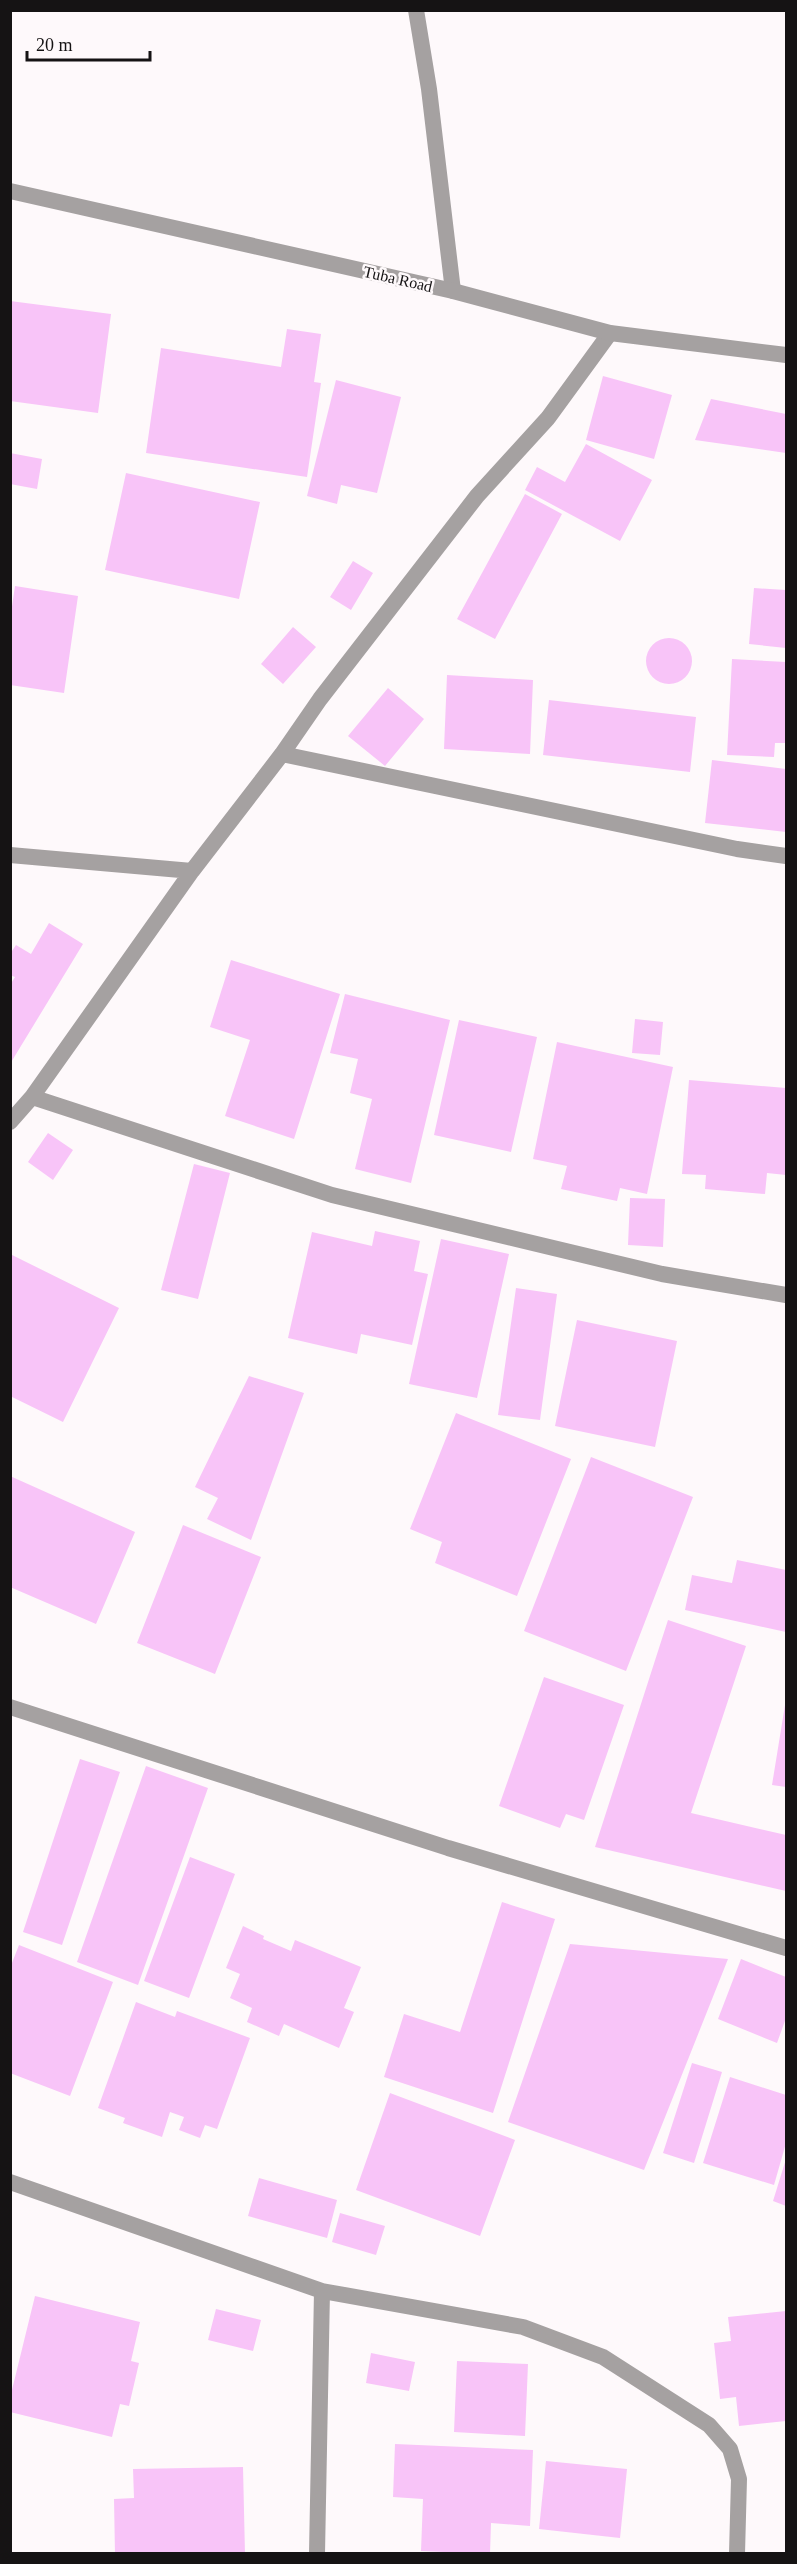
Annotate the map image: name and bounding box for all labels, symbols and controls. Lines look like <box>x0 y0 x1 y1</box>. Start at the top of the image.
scale bar <box>27 24 150 62</box>
text: 20 m <box>36 35 73 55</box>
street label: Tuba Road <box>362 263 434 295</box>

